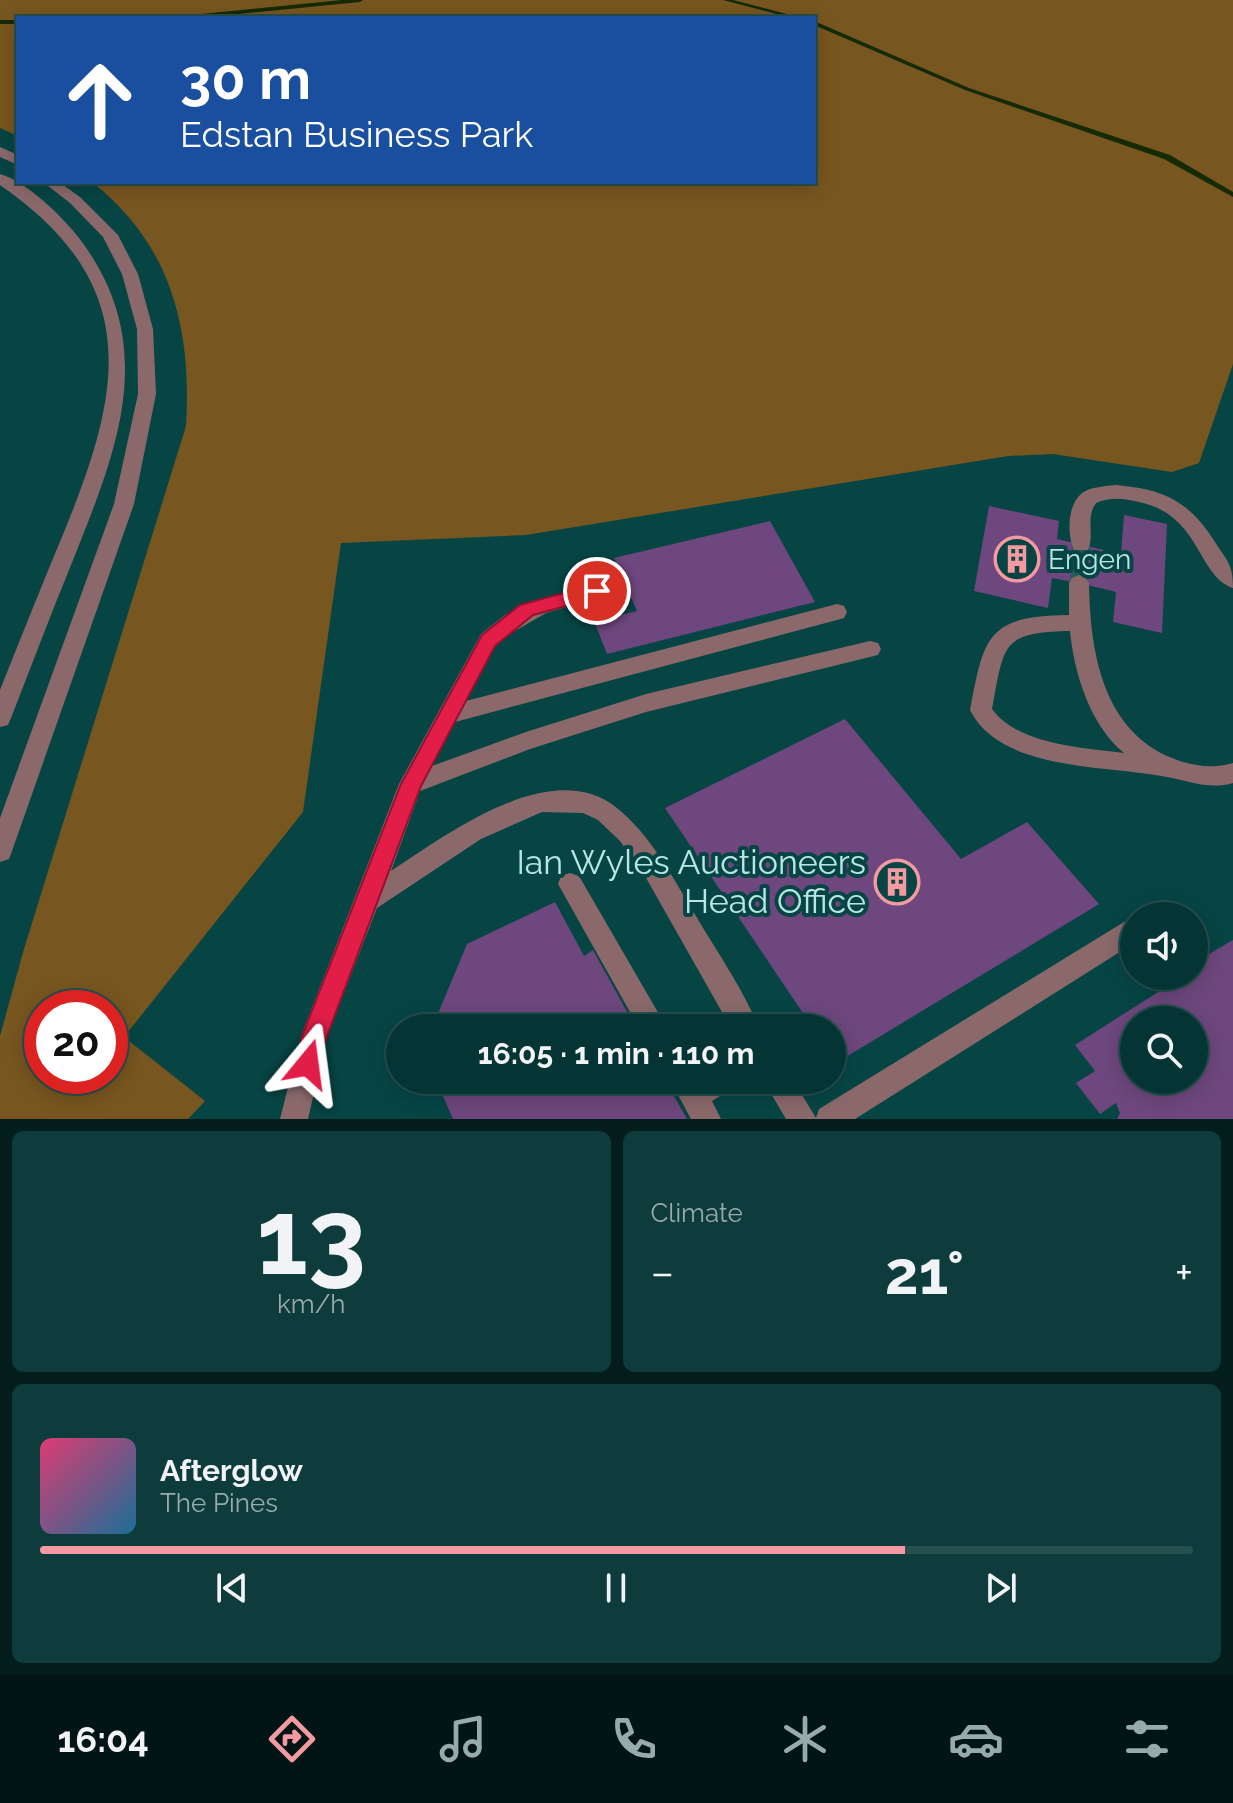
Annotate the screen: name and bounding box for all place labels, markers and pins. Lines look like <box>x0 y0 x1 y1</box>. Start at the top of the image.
building icon: Engen <box>993 535 1041 583</box>
place label: Engen <box>1048 543 1131 576</box>
pin <box>563 557 631 625</box>
place label: Ian Wyles Auctioneers Head Office <box>516 842 866 921</box>
building icon: Ian Wyles Auctioneers Head Office <box>873 858 921 906</box>

